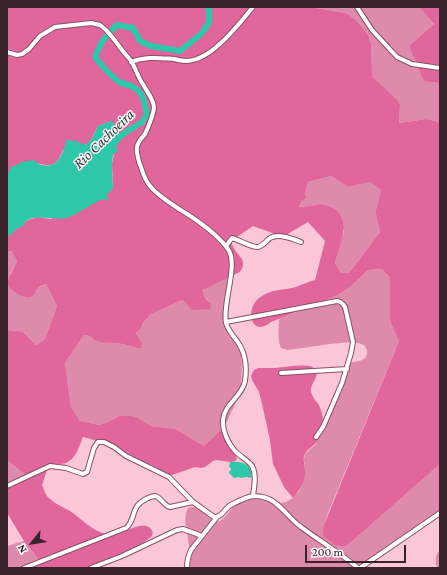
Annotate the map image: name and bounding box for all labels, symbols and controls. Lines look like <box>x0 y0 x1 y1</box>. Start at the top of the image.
water label: Rio Cachoeira <box>70 105 138 173</box>
north arrow <box>12 523 52 563</box>
scale bar <box>307 537 408 563</box>
text: N <box>15 543 29 555</box>
text: 200 m <box>312 545 343 559</box>

